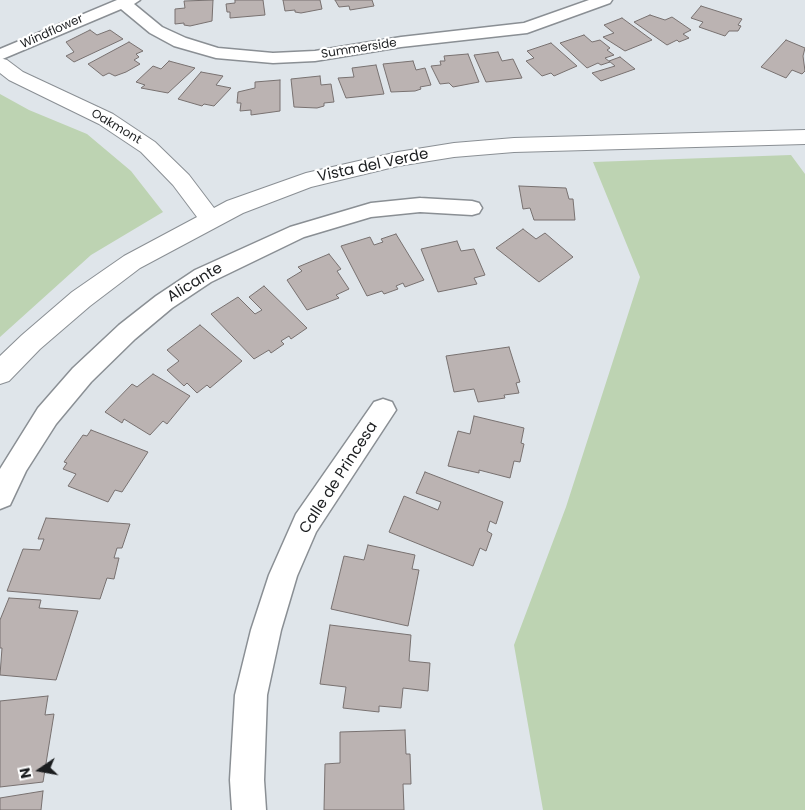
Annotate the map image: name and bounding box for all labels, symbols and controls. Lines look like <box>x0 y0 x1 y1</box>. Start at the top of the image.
street label: Windflower <box>19 12 85 52</box>
street label: Summerside <box>320 36 398 62</box>
street label: Oakmont <box>88 106 144 148</box>
street label: Vista del Verde <box>316 145 430 187</box>
street label: Alicante <box>164 260 226 306</box>
street label: Calle de Princesa <box>296 419 382 537</box>
north arrow <box>15 745 65 795</box>
text: N <box>14 766 36 780</box>

